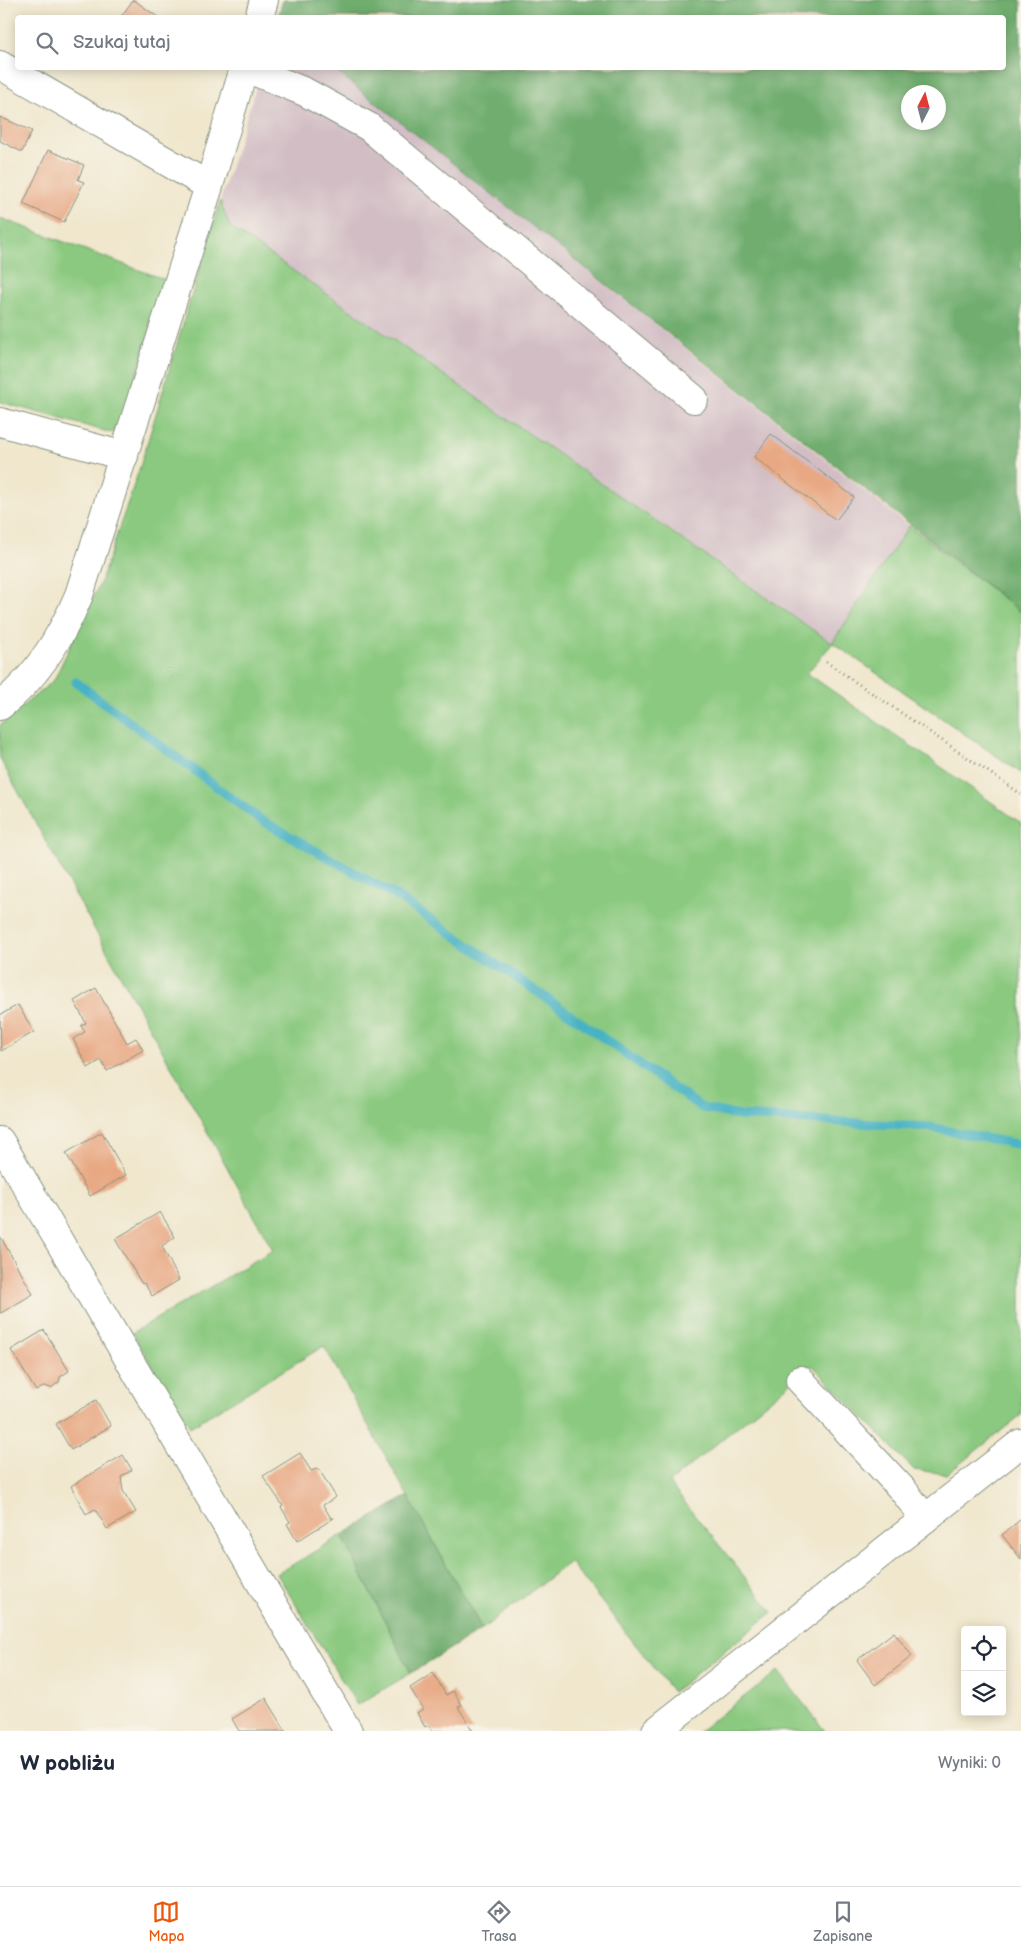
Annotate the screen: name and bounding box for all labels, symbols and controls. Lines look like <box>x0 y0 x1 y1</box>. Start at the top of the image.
search box <box>15 15 1006 70</box>
icon: search <box>33 29 61 57</box>
text: Szukaj tutaj <box>73 31 170 54</box>
north arrow <box>901 85 946 130</box>
map controls <box>961 1626 1006 1716</box>
button: locate <box>961 1626 1006 1671</box>
button: layers <box>961 1671 1006 1716</box>
text: W pobliżu <box>20 1751 115 1776</box>
text: Wyniki: 0 <box>938 1754 1001 1773</box>
tab: Mapa <box>148 1898 185 1945</box>
tab: Trasa <box>481 1898 517 1945</box>
tab: Zapisane <box>814 1898 873 1945</box>

